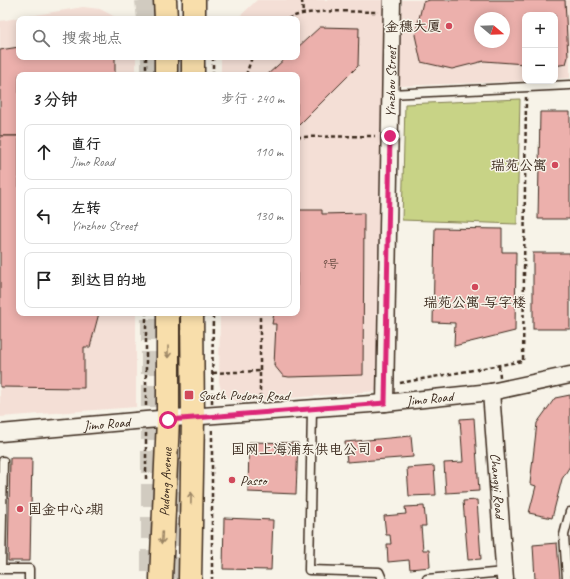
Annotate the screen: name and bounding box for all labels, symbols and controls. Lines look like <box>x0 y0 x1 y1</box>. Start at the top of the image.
north arrow <box>474 12 510 48</box>
map controls <box>522 12 558 84</box>
button: + <box>522 12 558 48</box>
search box <box>16 16 300 60</box>
place label: 金穗大厦 <box>385 18 441 35</box>
marker: 金穗大厦 <box>444 21 454 31</box>
icon: search <box>30 27 52 49</box>
text: 搜索地点 <box>62 29 122 48</box>
street label: Yinzhou Street <box>382 44 400 118</box>
button: − <box>522 48 558 84</box>
text: 3 分钟 <box>32 89 78 110</box>
text: 步行 · 240 m <box>221 91 284 107</box>
route end <box>381 127 399 145</box>
text: 直行 <box>71 135 101 154</box>
icon: ahead <box>33 141 55 163</box>
text: 110 m <box>255 144 283 160</box>
text: Jimo Road <box>71 154 114 170</box>
place label: 瑞苑公寓 <box>490 157 547 174</box>
marker: 瑞苑公寓 <box>550 160 560 170</box>
text: 左转 <box>71 199 101 218</box>
icon: left <box>33 205 55 227</box>
text: 130 m <box>255 208 283 224</box>
text: Yinzhou Street <box>71 218 137 234</box>
house number: 9号 <box>321 256 339 272</box>
icon: arrive <box>33 269 55 291</box>
text: 到达目的地 <box>71 271 146 290</box>
marker: 瑞苑公寓-写字楼 <box>470 282 480 292</box>
place label: 瑞苑公寓-写字楼 <box>423 294 526 311</box>
one-way arrow <box>164 345 172 358</box>
place label: South Pudong Road <box>198 387 292 404</box>
street label: Jimo Road <box>404 388 456 410</box>
marker: South Pudong Road <box>183 389 195 401</box>
route start <box>159 411 177 429</box>
street label: Jimo Road <box>82 413 133 435</box>
place label: 国网上海浦东供电公司 <box>231 441 371 458</box>
marker: 国网上海浦东供电公司 <box>374 444 384 454</box>
street label: Pudong Avenue <box>156 446 176 517</box>
street label: Changyi Road <box>487 453 509 521</box>
place label: Passo <box>240 472 269 489</box>
marker: Passo <box>227 475 237 485</box>
one-way arrow <box>188 492 195 505</box>
place label: 国金中心2期 <box>28 501 104 518</box>
marker: 国金中心2期 <box>15 504 25 514</box>
one-way arrow <box>159 531 166 544</box>

